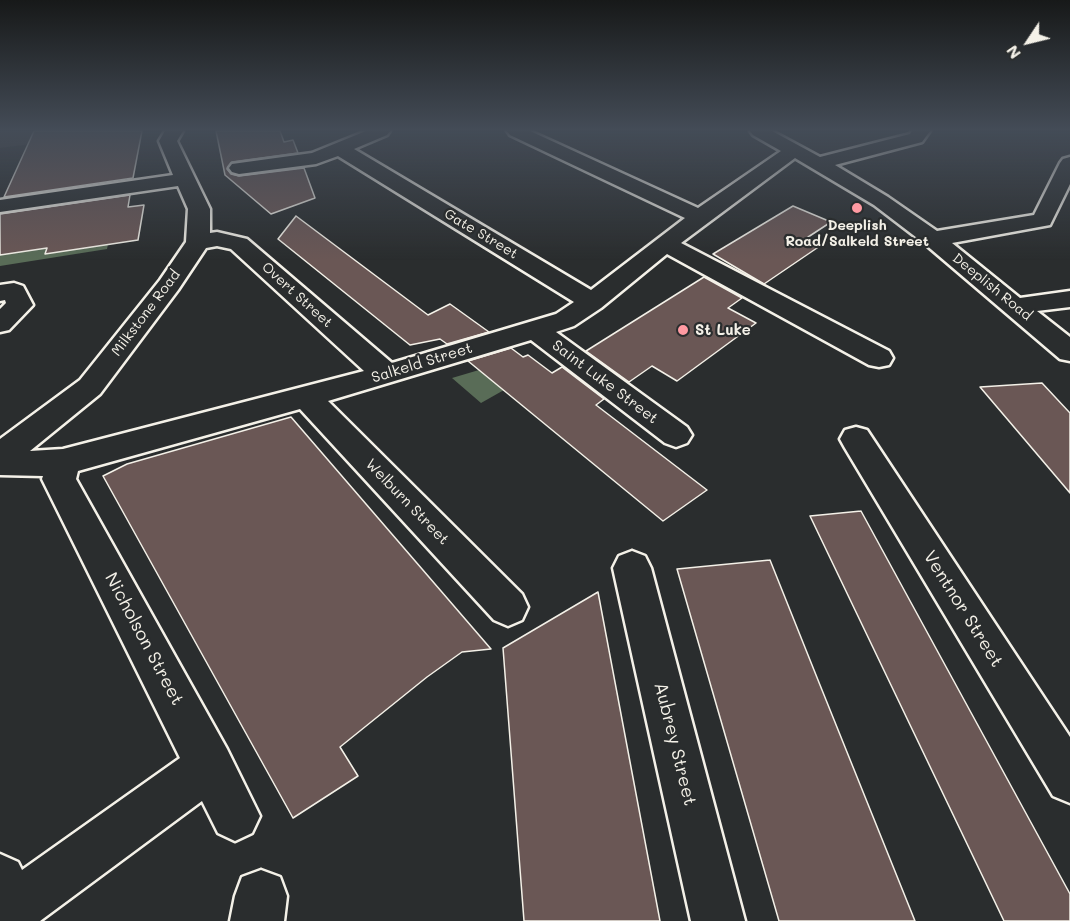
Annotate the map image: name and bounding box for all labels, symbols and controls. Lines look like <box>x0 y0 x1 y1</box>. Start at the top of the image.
north arrow <box>998 12 1058 72</box>
text: N <box>1001 42 1025 64</box>
marker: Deeplish Road/Salkeld Street <box>850 201 864 215</box>
street label: Gate Street <box>441 205 521 263</box>
place label: Deeplish Road/Salkeld Street <box>785 218 929 250</box>
street label: Deeplish Road <box>949 250 1035 324</box>
street label: Overt Street <box>258 259 336 331</box>
street label: Milkstone Road <box>108 267 184 359</box>
place label: St Luke <box>695 321 751 339</box>
marker: St Luke <box>676 323 690 337</box>
street label: Saint Luke Street <box>548 336 662 428</box>
street label: Salkeld Street <box>369 339 475 387</box>
street label: Welburn Street <box>361 455 453 549</box>
street label: Ventnor Street <box>919 547 1007 671</box>
street label: Nicholson Street <box>100 569 188 709</box>
street label: Aubrey Street <box>649 680 701 808</box>

